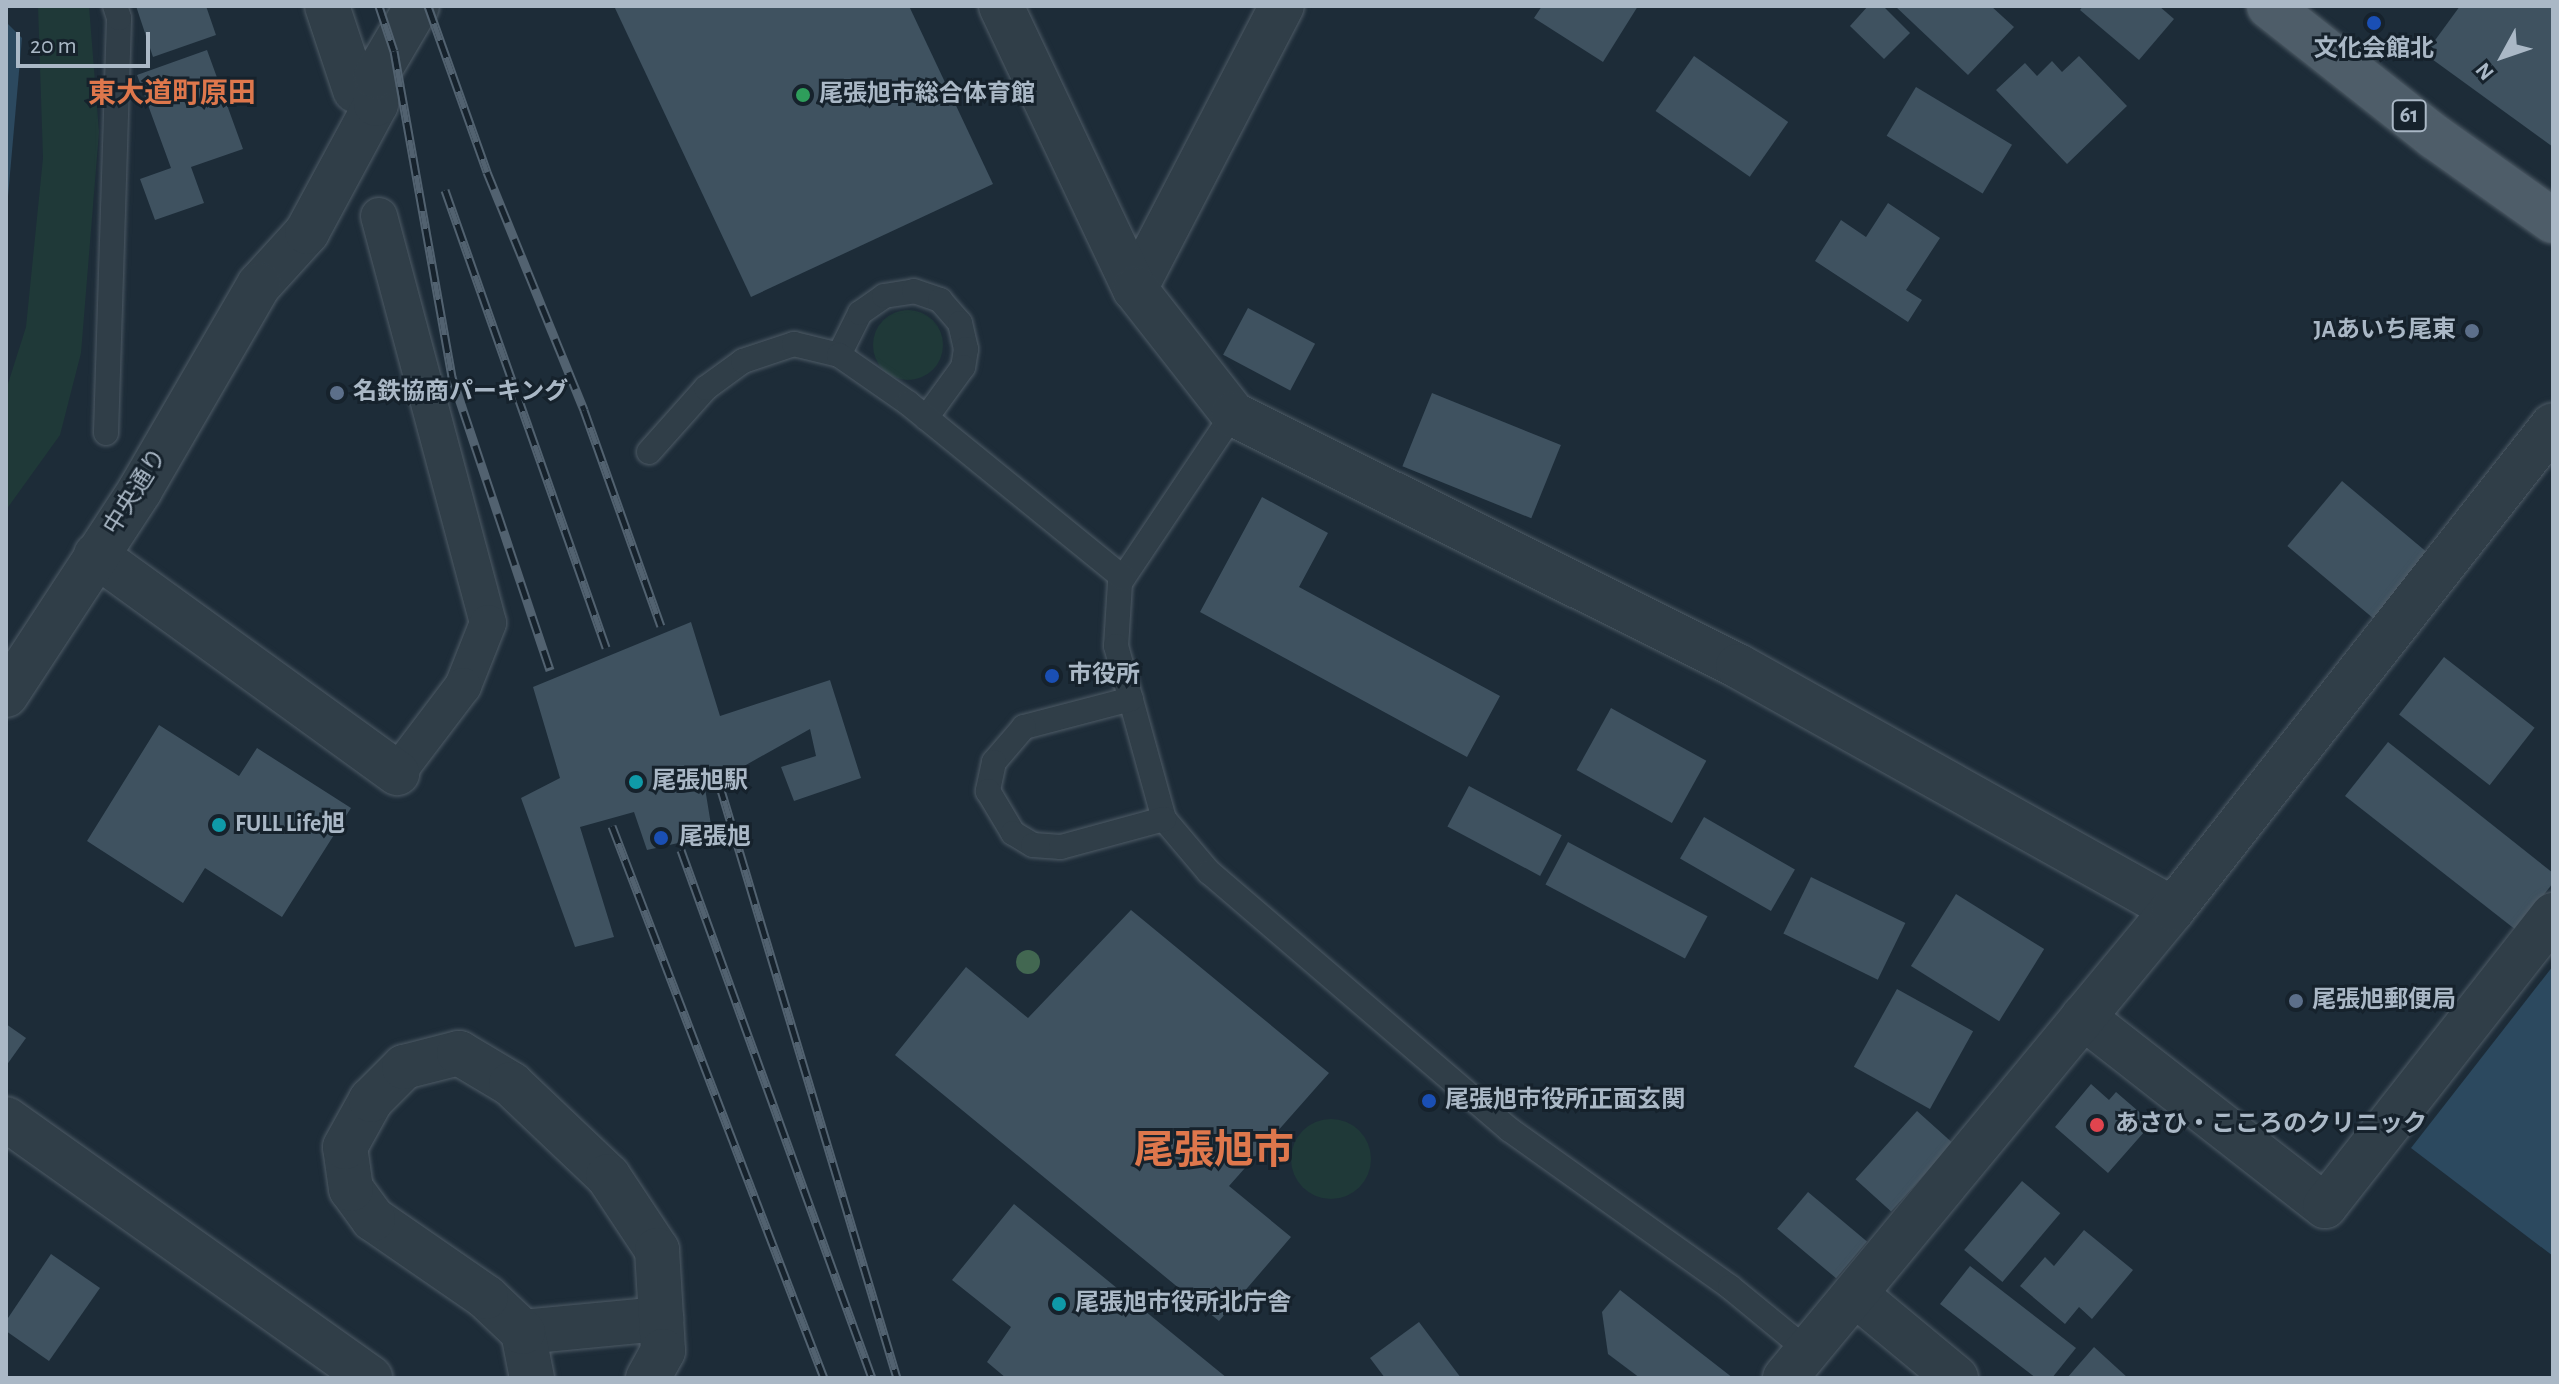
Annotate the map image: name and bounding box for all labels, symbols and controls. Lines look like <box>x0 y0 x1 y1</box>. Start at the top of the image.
marker: 文化会館北 <box>2365 14 2383 32</box>
scale bar <box>20 16 154 66</box>
north arrow <box>2463 16 2543 96</box>
text: 20 m <box>30 34 77 58</box>
place label: 文化会館北 <box>2314 36 2434 64</box>
text: N <box>2471 59 2498 84</box>
district label: 東大道町原田 <box>88 77 256 111</box>
place label: 尾張旭市総合体育館 <box>819 81 1035 109</box>
marker: 尾張旭市総合体育館 <box>794 86 812 104</box>
road number: 61 <box>2391 98 2427 134</box>
place label: JAあいち尾東 <box>2314 317 2456 345</box>
marker: JAあいち尾東 <box>2463 322 2481 340</box>
place label: 名鉄協商パーキング <box>353 379 569 407</box>
marker: 名鉄協商パーキング <box>328 384 346 402</box>
street label: 中央通り <box>98 444 174 540</box>
place label: 市役所 <box>1068 662 1140 690</box>
marker: 市役所 <box>1043 667 1061 685</box>
place label: 尾張旭駅 <box>652 768 748 796</box>
marker: 尾張旭駅 <box>627 773 645 791</box>
place label: FULL Life旭 <box>235 811 345 839</box>
marker: FULL Life旭 <box>210 816 228 834</box>
place label: 尾張旭 <box>679 824 751 852</box>
marker: 尾張旭 <box>650 827 672 849</box>
place label: 尾張旭郵便局 <box>2312 987 2456 1015</box>
marker: 尾張旭郵便局 <box>2287 992 2305 1010</box>
place label: 尾張旭市役所正面玄関 <box>1445 1087 1685 1115</box>
marker: 尾張旭市役所正面玄関 <box>1420 1092 1438 1110</box>
place label: あさひ・こころのクリニック <box>2115 1111 2427 1139</box>
marker: あさひ・こころのクリニック <box>2086 1114 2108 1136</box>
district label: 尾張旭市 <box>1134 1127 1294 1175</box>
place label: 尾張旭市役所北庁舎 <box>1075 1290 1291 1318</box>
marker: 尾張旭市役所北庁舎 <box>1050 1295 1068 1313</box>

